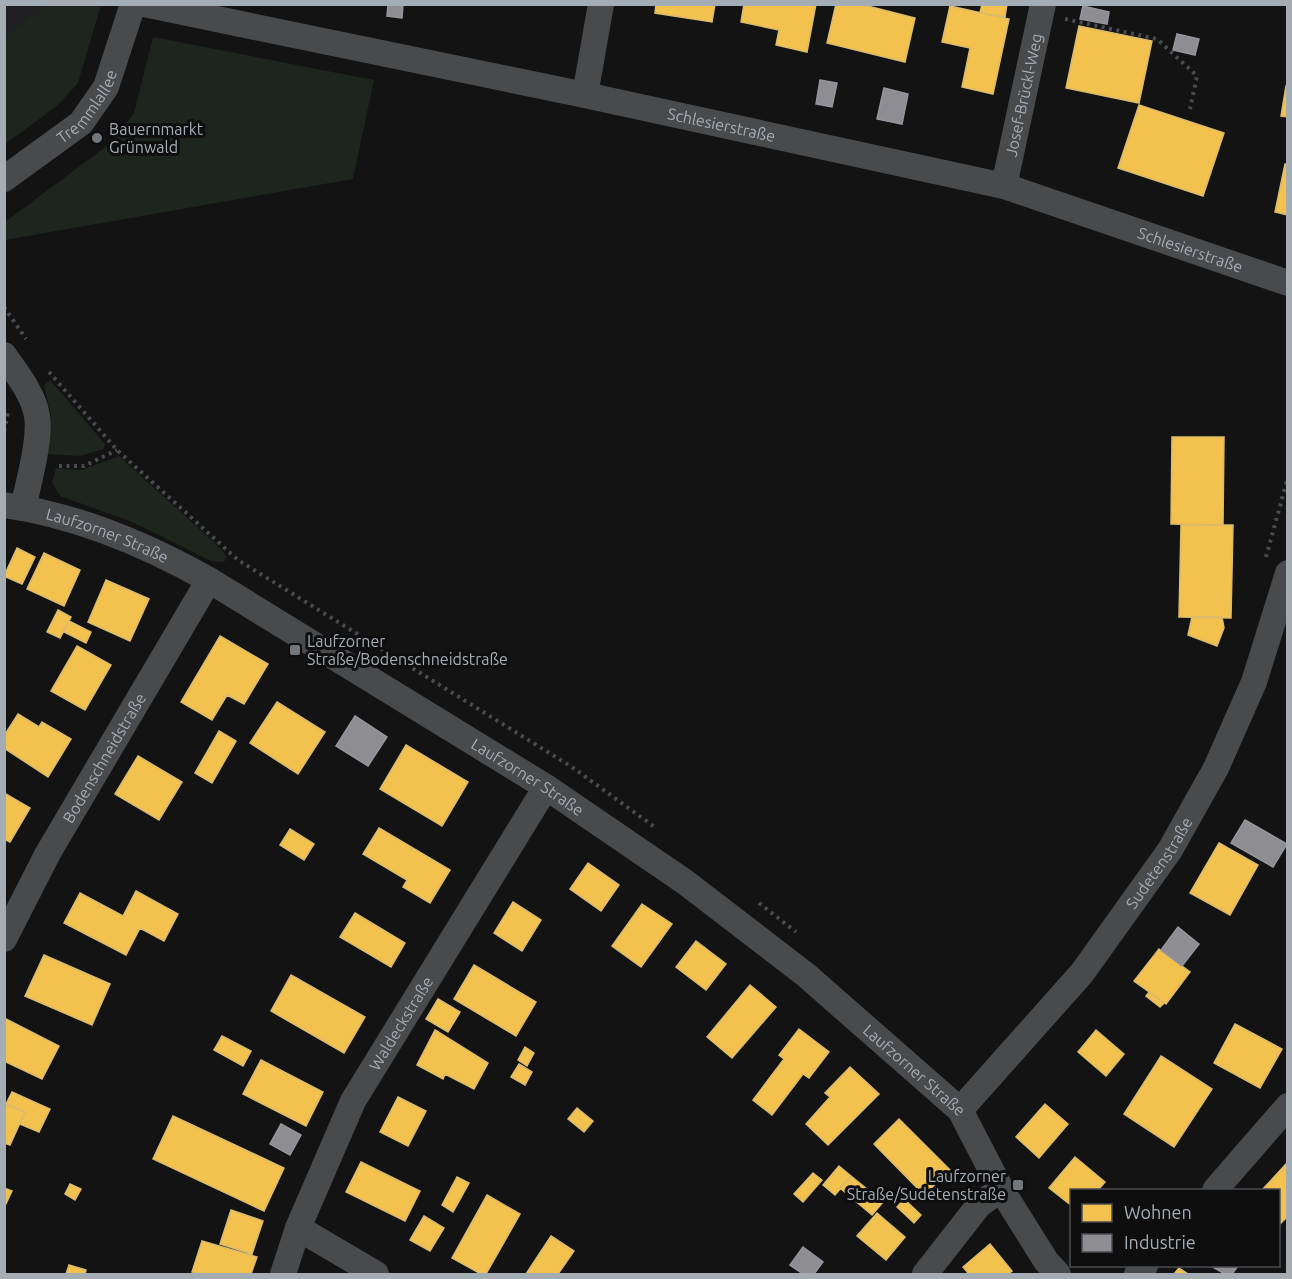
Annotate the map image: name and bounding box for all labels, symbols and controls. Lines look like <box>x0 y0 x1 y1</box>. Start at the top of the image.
street label: Josef-Brückl-Weg <box>1002 32 1045 158</box>
street label: Tremmlallee <box>53 67 120 147</box>
street label: Schlesierstraße <box>666 104 777 145</box>
place label: Bauernmarkt Grünwald <box>109 120 204 156</box>
marker: Bauernmarkt Grünwald <box>90 131 104 145</box>
street label: Schlesierstraße <box>1135 223 1245 276</box>
street label: Laufzorner Straße <box>44 504 172 566</box>
place label: Laufzorner Straße/Bodenschneidstraße <box>307 632 508 668</box>
marker: Laufzorner Straße/Bodenschneidstraße <box>288 643 302 657</box>
street label: Bodenschneidstraße <box>59 690 149 826</box>
street label: Laufzorner Straße <box>468 734 587 819</box>
street label: Sudetenstraße <box>1122 814 1196 912</box>
street label: Waldeckstraße <box>365 973 436 1073</box>
street label: Laufzorner Straße <box>860 1020 969 1119</box>
place label: Laufzorner Straße/Sudetenstraße <box>847 1167 1006 1203</box>
marker: Laufzorner Straße/Sudetenstraße <box>1011 1178 1025 1192</box>
legend <box>1070 1189 1280 1267</box>
text: Wohnen <box>1124 1202 1192 1222</box>
text: Industrie <box>1124 1232 1196 1252</box>

